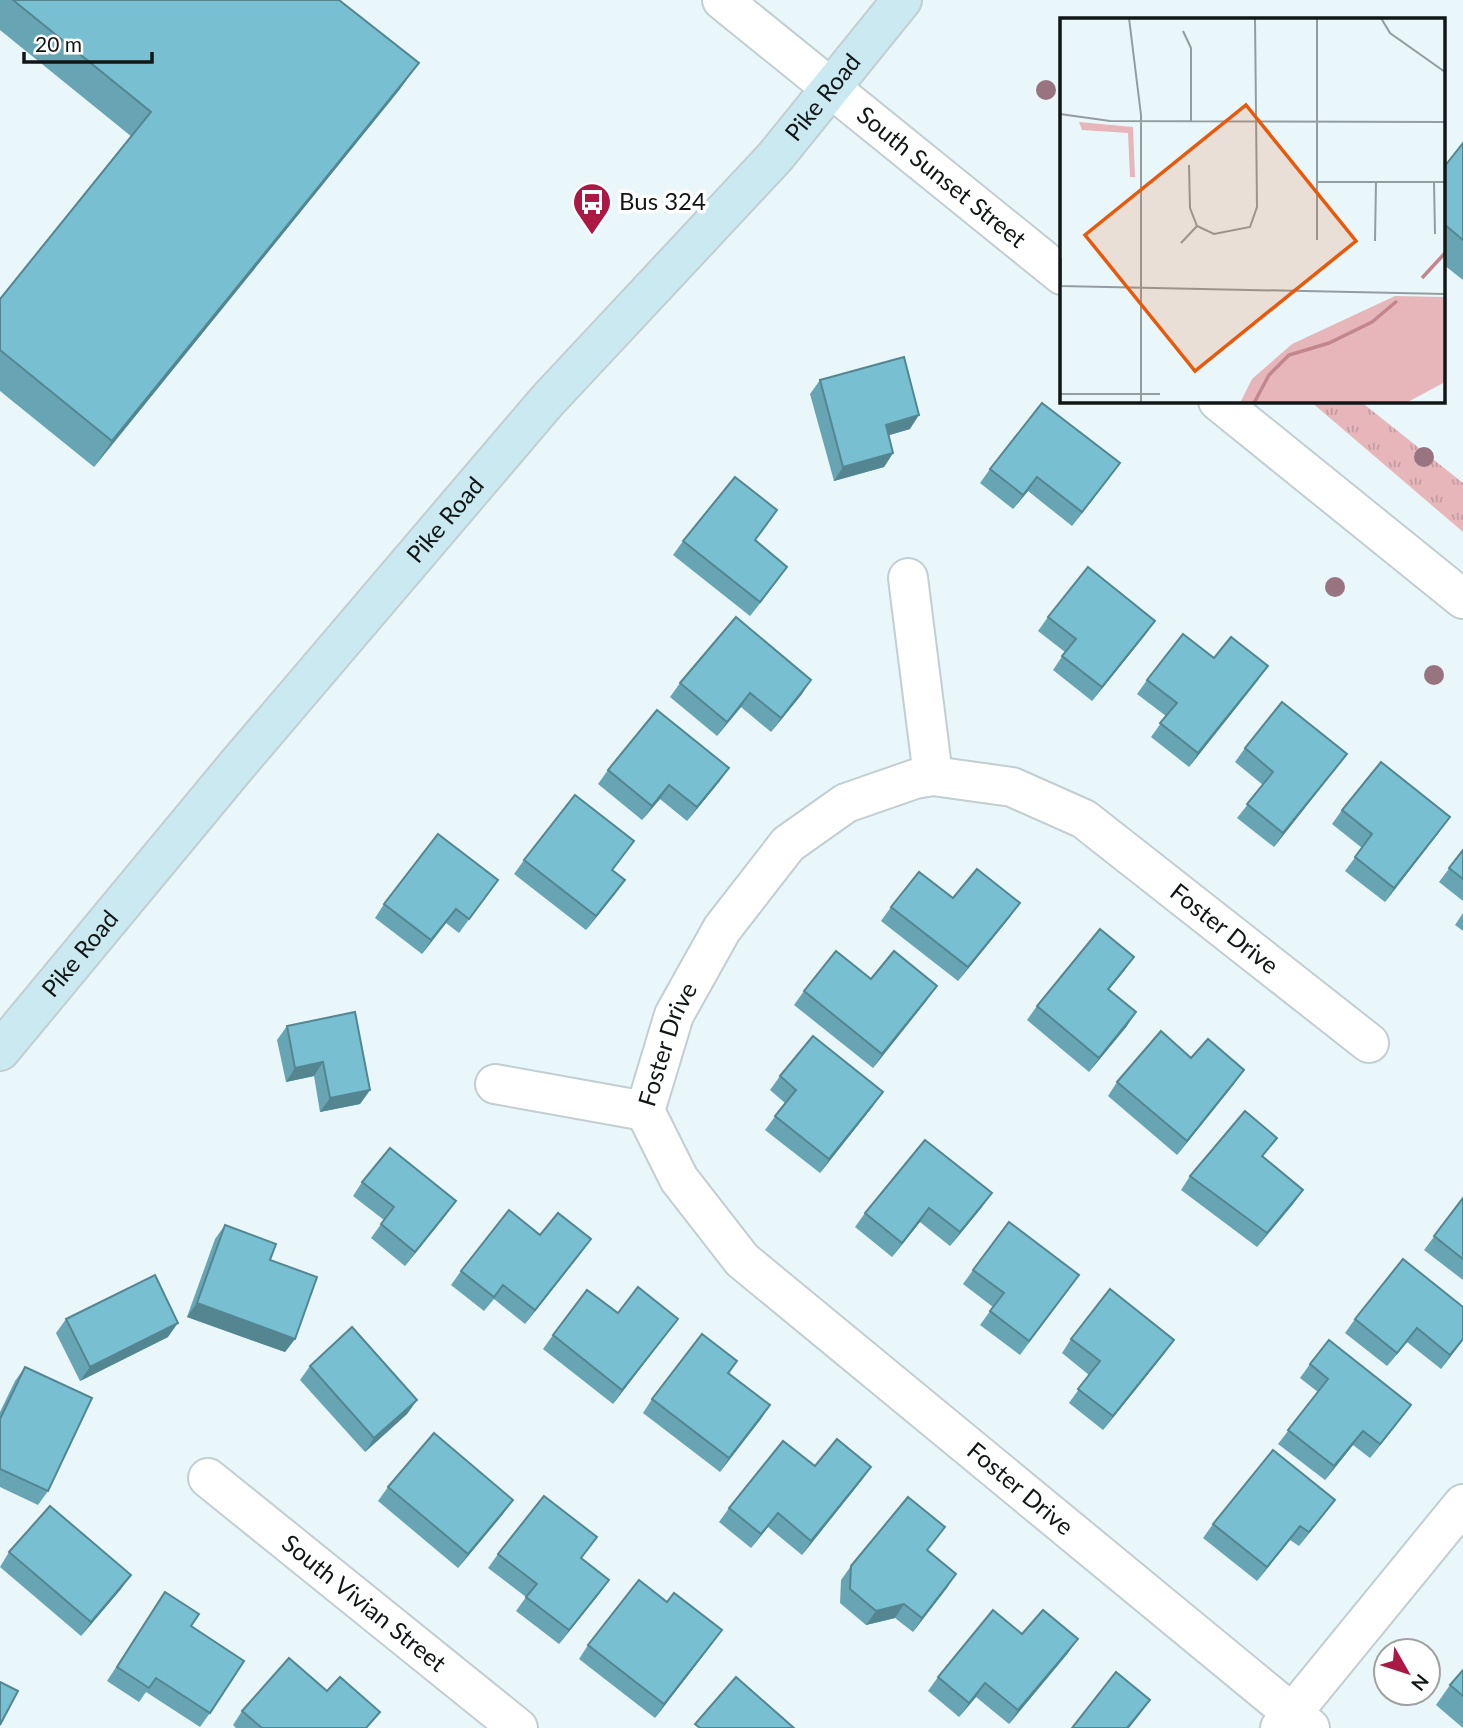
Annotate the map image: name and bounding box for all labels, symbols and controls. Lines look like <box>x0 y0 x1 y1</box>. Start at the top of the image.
inset map <box>1060 18 1446 402</box>
scale bar <box>24 21 152 65</box>
text: 20 m <box>35 31 82 56</box>
street label: Pike Road <box>778 47 866 146</box>
street label: South Sunset Street <box>852 99 1033 253</box>
bus stop icon: Bus 324 <box>571 181 613 236</box>
place label: Bus 324 <box>619 186 706 215</box>
street label: Pike Road <box>400 470 489 568</box>
street label: Foster Drive <box>1165 876 1285 979</box>
street label: Pike Road <box>35 904 124 1002</box>
street label: Foster Drive <box>631 977 702 1109</box>
street label: Foster Drive <box>962 1435 1080 1541</box>
street label: South Vivian Street <box>277 1528 453 1677</box>
north arrow <box>1372 1637 1442 1707</box>
text: N <box>1407 1670 1434 1696</box>

